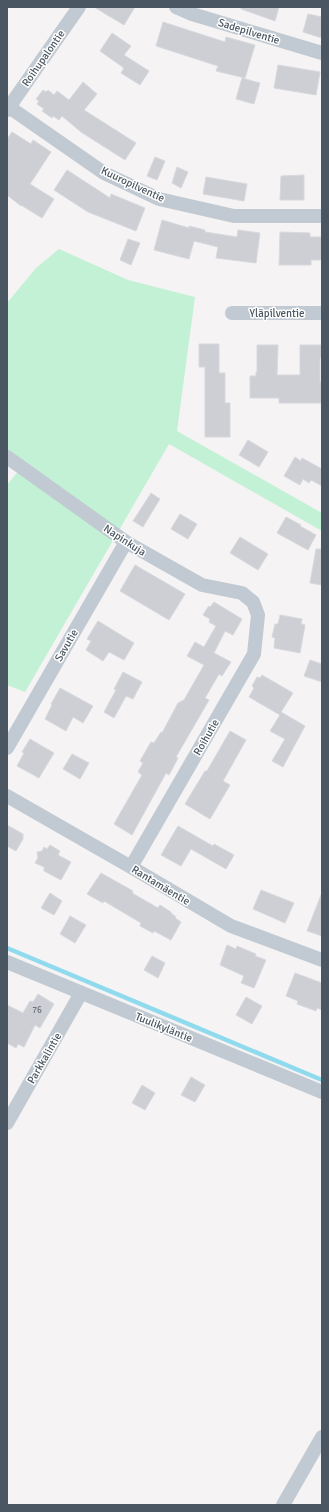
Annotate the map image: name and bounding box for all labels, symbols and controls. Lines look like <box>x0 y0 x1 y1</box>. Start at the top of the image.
street label: Sadepilventie <box>216 16 281 47</box>
street label: Roihupalontie <box>19 28 68 89</box>
street label: Kuuropilventie <box>99 164 167 205</box>
street label: Yläpilventie <box>249 307 305 320</box>
street label: Napinkuja <box>101 522 149 559</box>
street label: Savutie <box>52 627 81 664</box>
street label: Roihutie <box>191 717 222 758</box>
street label: Rantamäentie <box>129 863 192 908</box>
house number: 76 <box>32 1005 42 1016</box>
street label: Tuulikyläntie <box>133 1010 194 1045</box>
street label: Parkkalintie <box>25 1030 64 1086</box>

